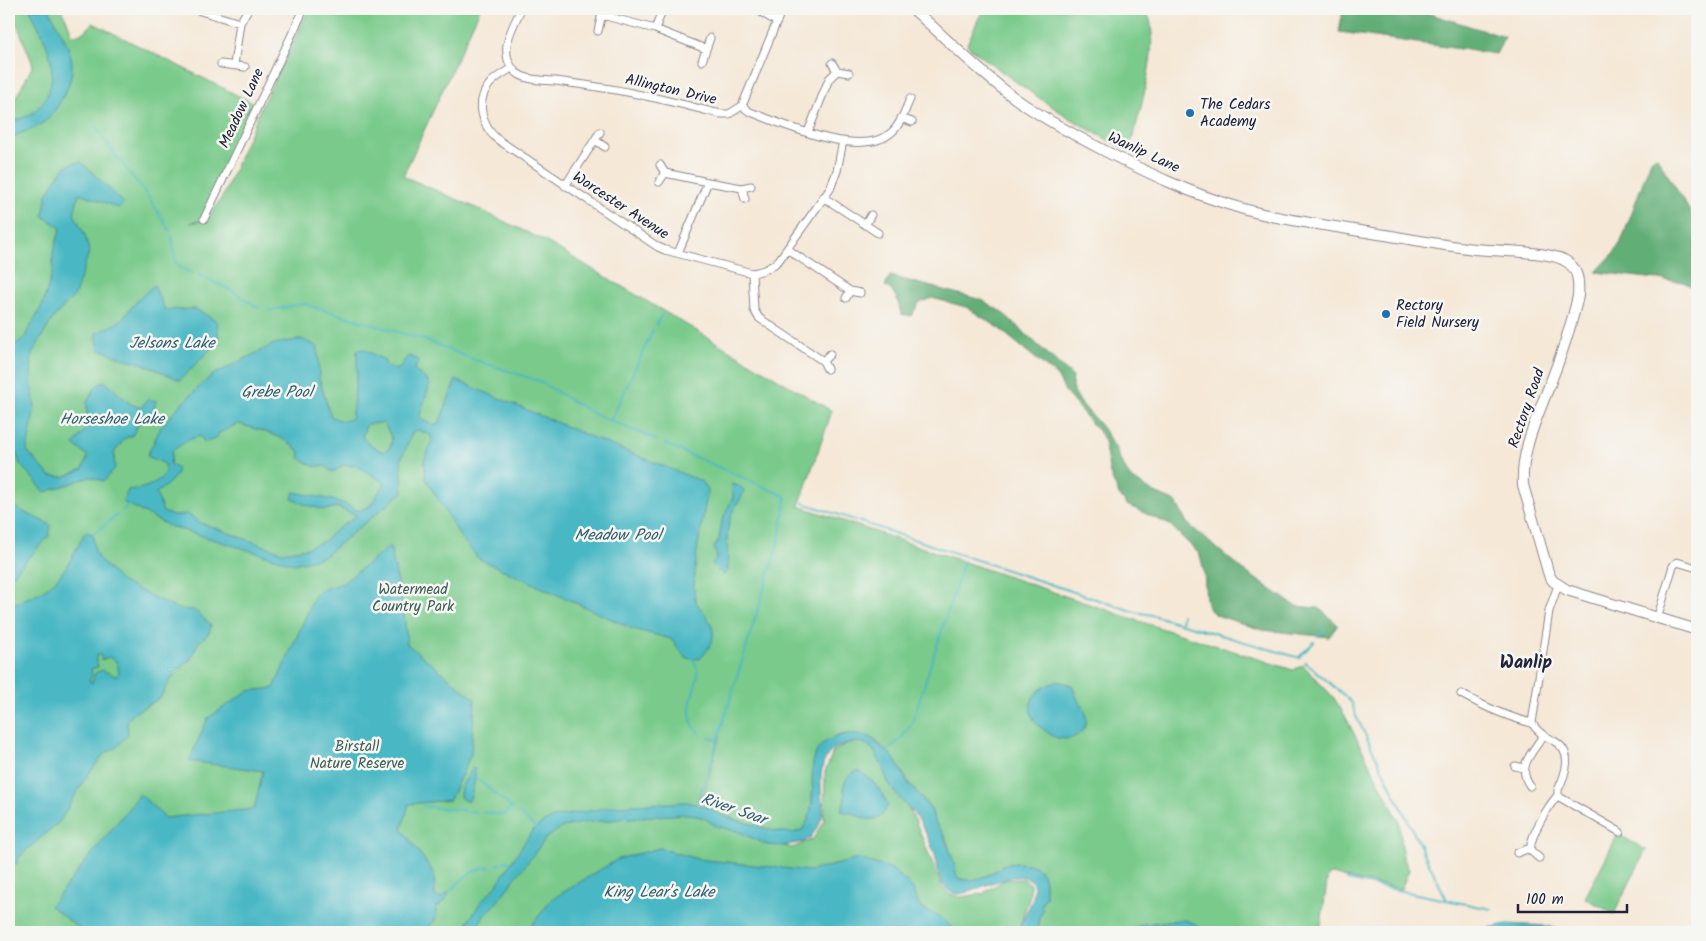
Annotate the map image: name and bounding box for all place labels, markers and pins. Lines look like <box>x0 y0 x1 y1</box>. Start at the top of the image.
place label: The Cedars Academy <box>1200 93 1271 134</box>
marker: The Cedars Academy <box>1184 107 1196 119</box>
place label: Rectory Field Nursery <box>1396 294 1480 335</box>
marker: Rectory Field Nursery <box>1380 308 1392 320</box>

